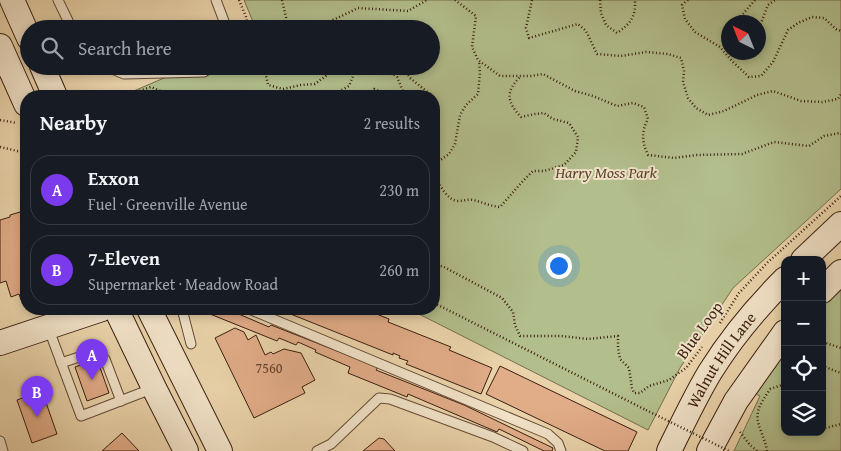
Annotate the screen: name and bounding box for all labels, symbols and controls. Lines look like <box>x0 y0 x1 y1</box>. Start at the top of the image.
north arrow <box>721 15 766 60</box>
search box <box>20 20 440 75</box>
icon: search <box>38 34 66 62</box>
text: Search here <box>78 34 172 62</box>
text: Nearby <box>40 107 107 138</box>
text: 2 results <box>363 111 420 135</box>
park label: Harry Moss Park <box>554 160 658 184</box>
text: Exxon <box>88 164 139 192</box>
text: A <box>52 178 62 202</box>
text: 230 m <box>379 178 419 202</box>
text: Fuel · Greenville Avenue <box>88 192 248 216</box>
text: 7-Eleven <box>88 244 160 272</box>
your location <box>546 253 572 279</box>
map controls <box>781 256 826 436</box>
button: + <box>781 256 826 301</box>
text: B <box>52 258 62 282</box>
text: 260 m <box>379 258 419 282</box>
text: Supermarket · Meadow Road <box>88 272 278 296</box>
street label: Blue Loop <box>670 296 728 364</box>
button: − <box>781 301 826 346</box>
street label: Walnut Hill Lane <box>680 307 762 412</box>
pin: A <box>76 339 108 380</box>
button: locate <box>781 346 826 391</box>
house number: 7560 <box>256 358 283 378</box>
pin: B <box>21 376 53 417</box>
button: layers <box>781 391 826 436</box>

